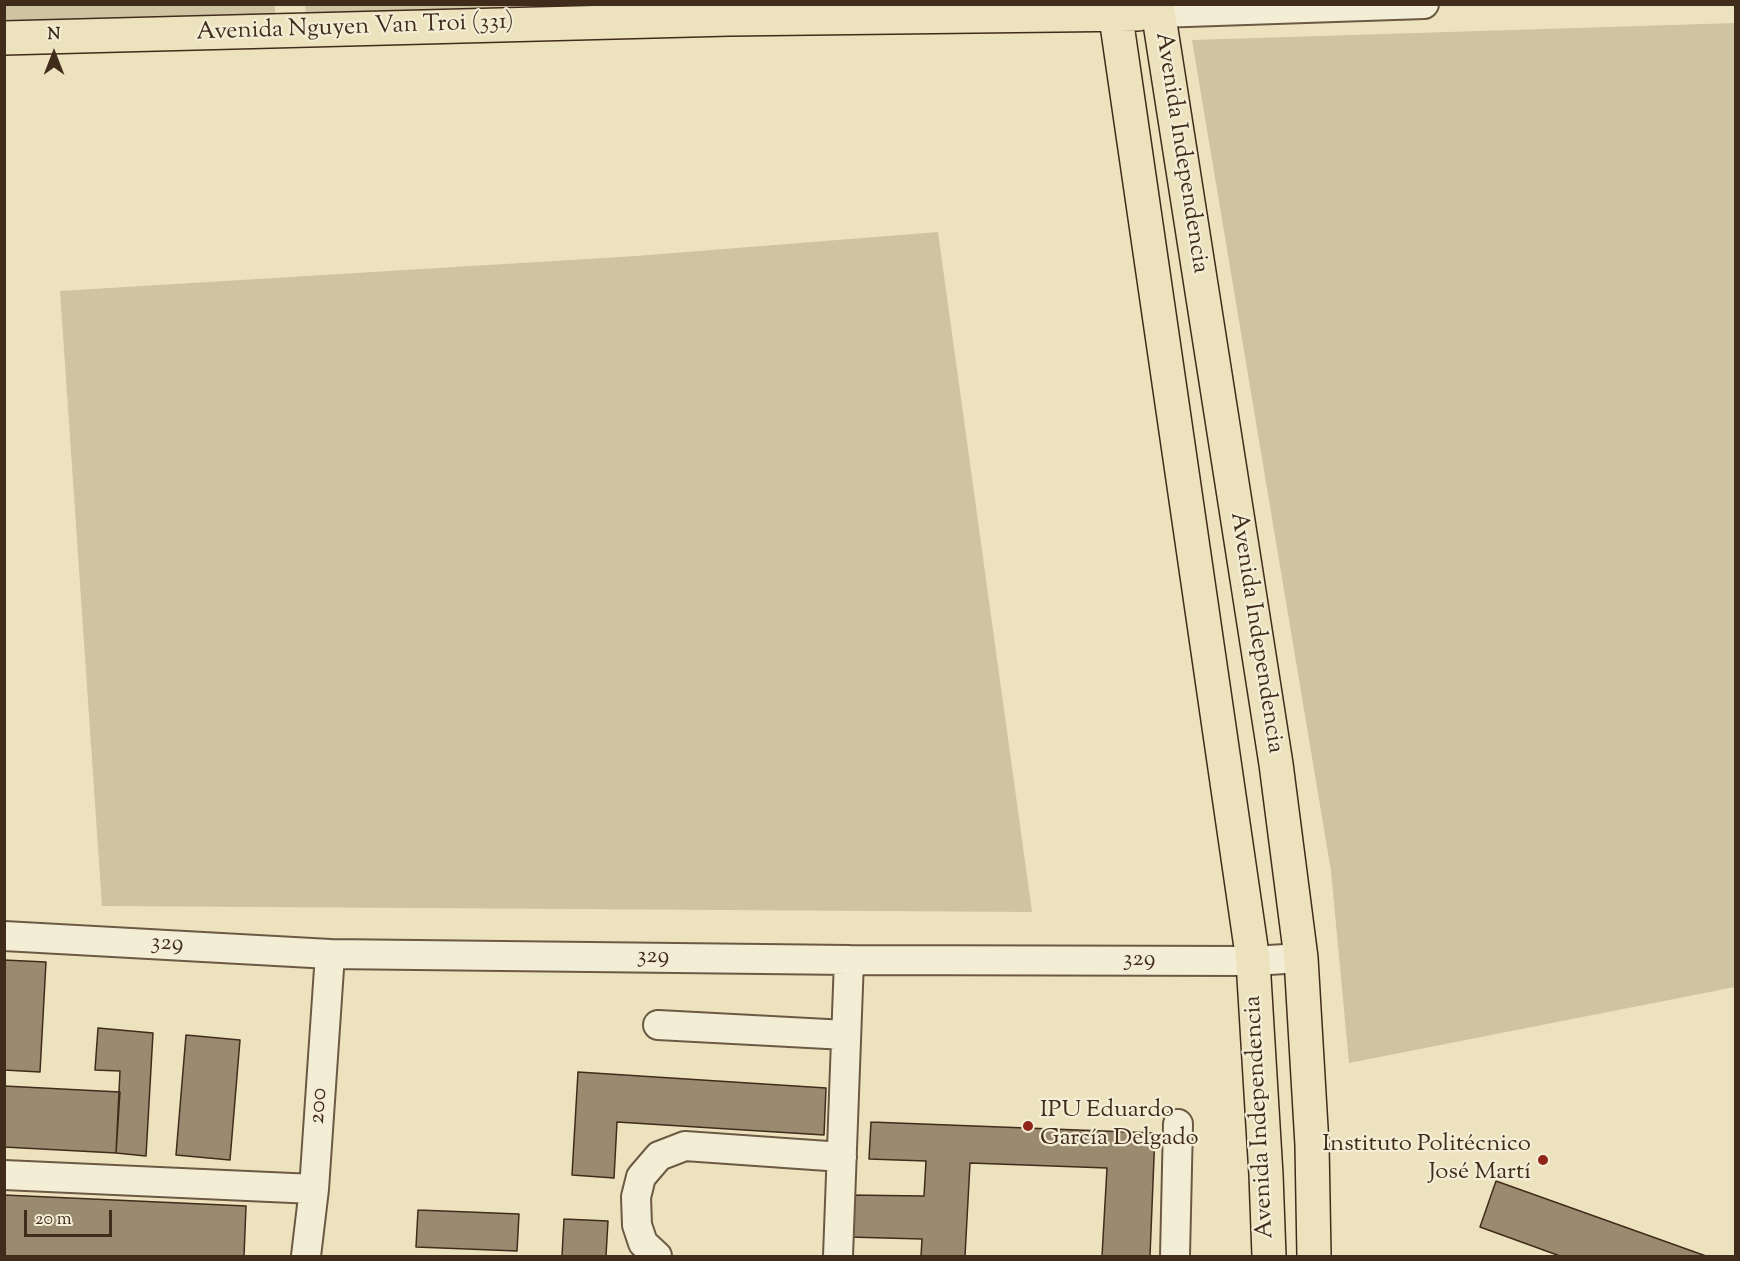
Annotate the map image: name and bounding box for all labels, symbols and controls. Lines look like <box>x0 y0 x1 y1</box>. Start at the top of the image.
street label: Avenida Nguyen Van Troi (331) <box>196 9 514 49</box>
north arrow <box>24 24 84 84</box>
text: N <box>48 24 60 47</box>
street label: Avenida Independencia <box>1147 30 1213 276</box>
street label: Avenida Independencia <box>1222 510 1288 756</box>
street label: 329 <box>150 930 184 960</box>
street label: 329 <box>636 943 670 973</box>
street label: 329 <box>1123 947 1155 975</box>
street label: Avenida Independencia <box>1240 995 1282 1239</box>
street label: 200 <box>304 1087 336 1125</box>
place label: IPU Eduardo García Delgado <box>1040 1098 1199 1154</box>
marker: IPU Eduardo García Delgado <box>1021 1119 1035 1133</box>
place label: Instituto Politécnico José Martí <box>1322 1132 1531 1188</box>
marker: Instituto Politécnico José Martí <box>1536 1153 1550 1167</box>
scale bar <box>27 1198 116 1236</box>
text: 20 m <box>35 1207 72 1233</box>

